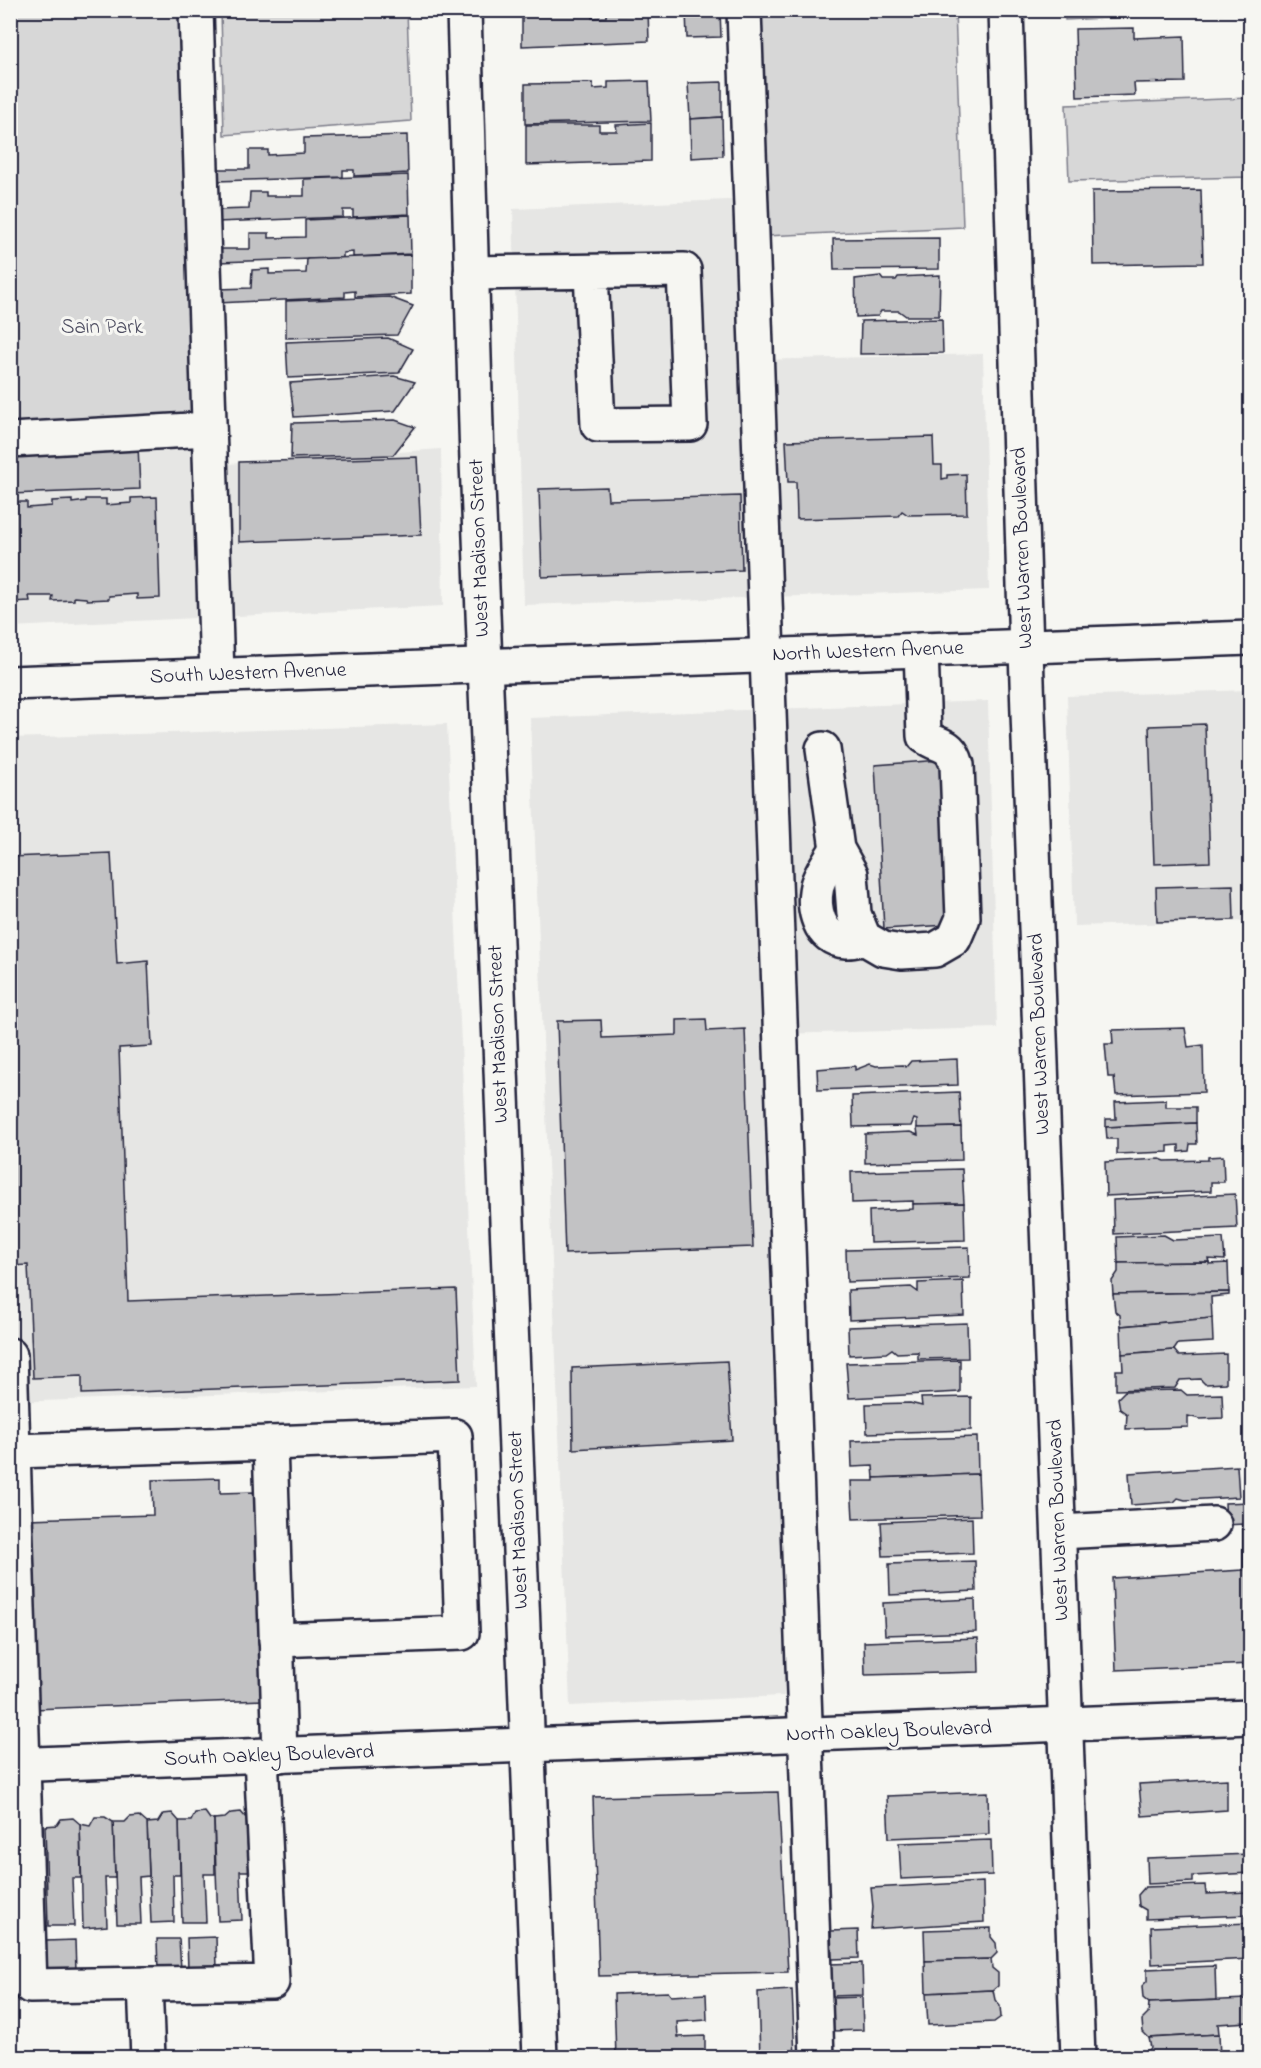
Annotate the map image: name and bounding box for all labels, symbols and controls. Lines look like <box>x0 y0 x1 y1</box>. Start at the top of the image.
park label: Sain Park <box>61 313 144 343</box>
street label: West Warren Boulevard <box>1004 446 1042 649</box>
street label: West Madison Street <box>462 458 498 638</box>
street label: North Western Avenue <box>772 634 965 670</box>
street label: South Western Avenue <box>149 656 347 692</box>
street label: West Warren Boulevard <box>1021 932 1059 1135</box>
street label: West Madison Street <box>481 944 517 1124</box>
street label: West Warren Boulevard <box>1040 1418 1078 1621</box>
street label: West Madison Street <box>501 1430 537 1610</box>
street label: North Oakley Boulevard <box>786 1713 993 1753</box>
street label: South Oakley Boulevard <box>163 1737 375 1777</box>

